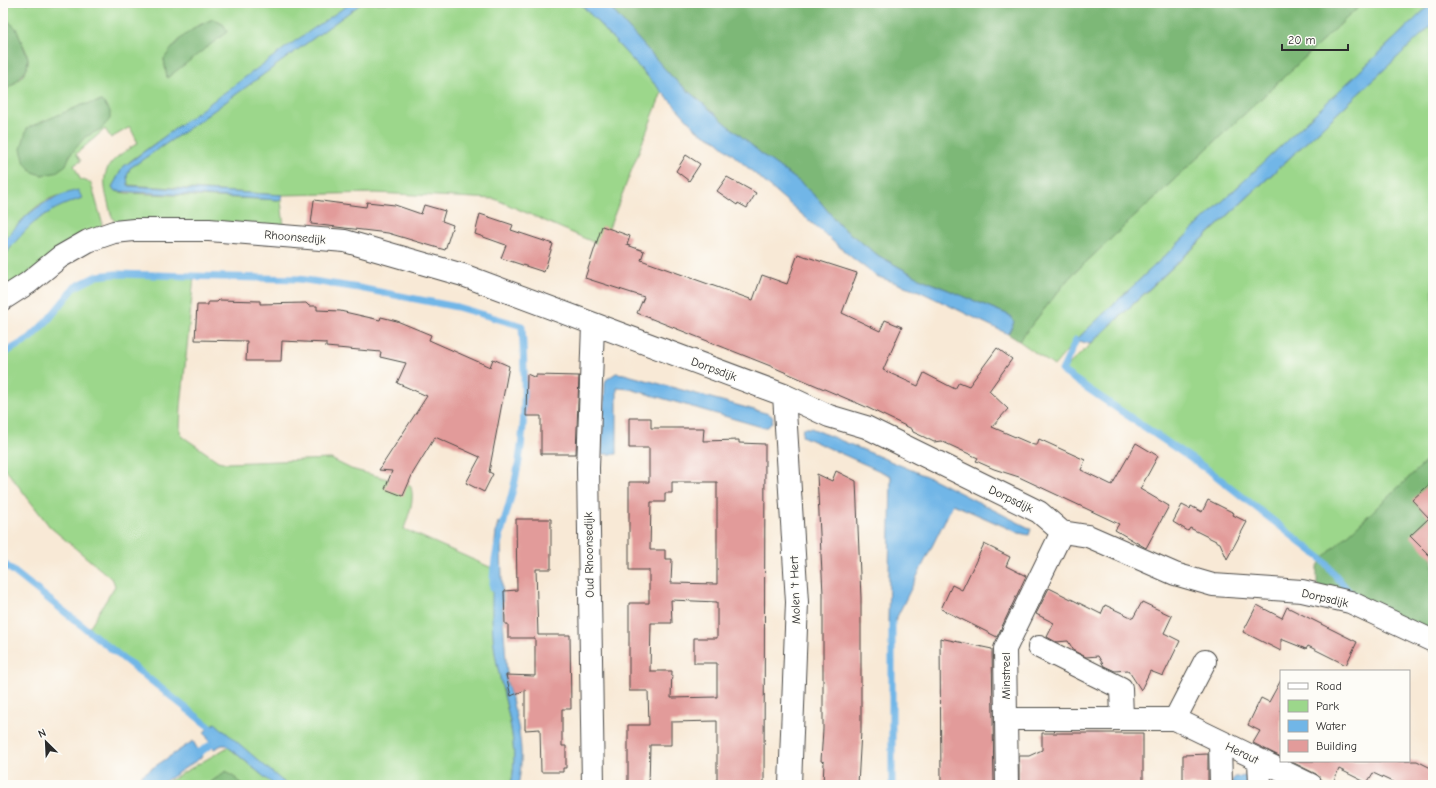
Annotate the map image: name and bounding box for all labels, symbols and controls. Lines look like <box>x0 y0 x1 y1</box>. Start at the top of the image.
scale bar <box>1282 26 1348 52</box>
text: 20 m <box>1288 33 1316 47</box>
street label: Rhoonsedijk <box>264 227 326 247</box>
street label: Dorpsdijk <box>689 354 739 384</box>
street label: Dorpsdijk <box>987 482 1036 516</box>
street label: Oud Rhoonsedijk <box>581 512 597 598</box>
street label: Molen 't Hert <box>787 555 803 624</box>
street label: Dorpsdijk <box>1300 586 1350 610</box>
street label: Minstreel <box>999 652 1013 700</box>
legend <box>1280 670 1410 762</box>
text: Road <box>1316 679 1342 693</box>
text: Park <box>1316 699 1339 713</box>
text: Water <box>1316 719 1346 733</box>
north arrow <box>26 722 66 762</box>
text: N <box>36 726 48 741</box>
street label: Heraut <box>1223 739 1261 767</box>
text: Building <box>1316 739 1357 753</box>

